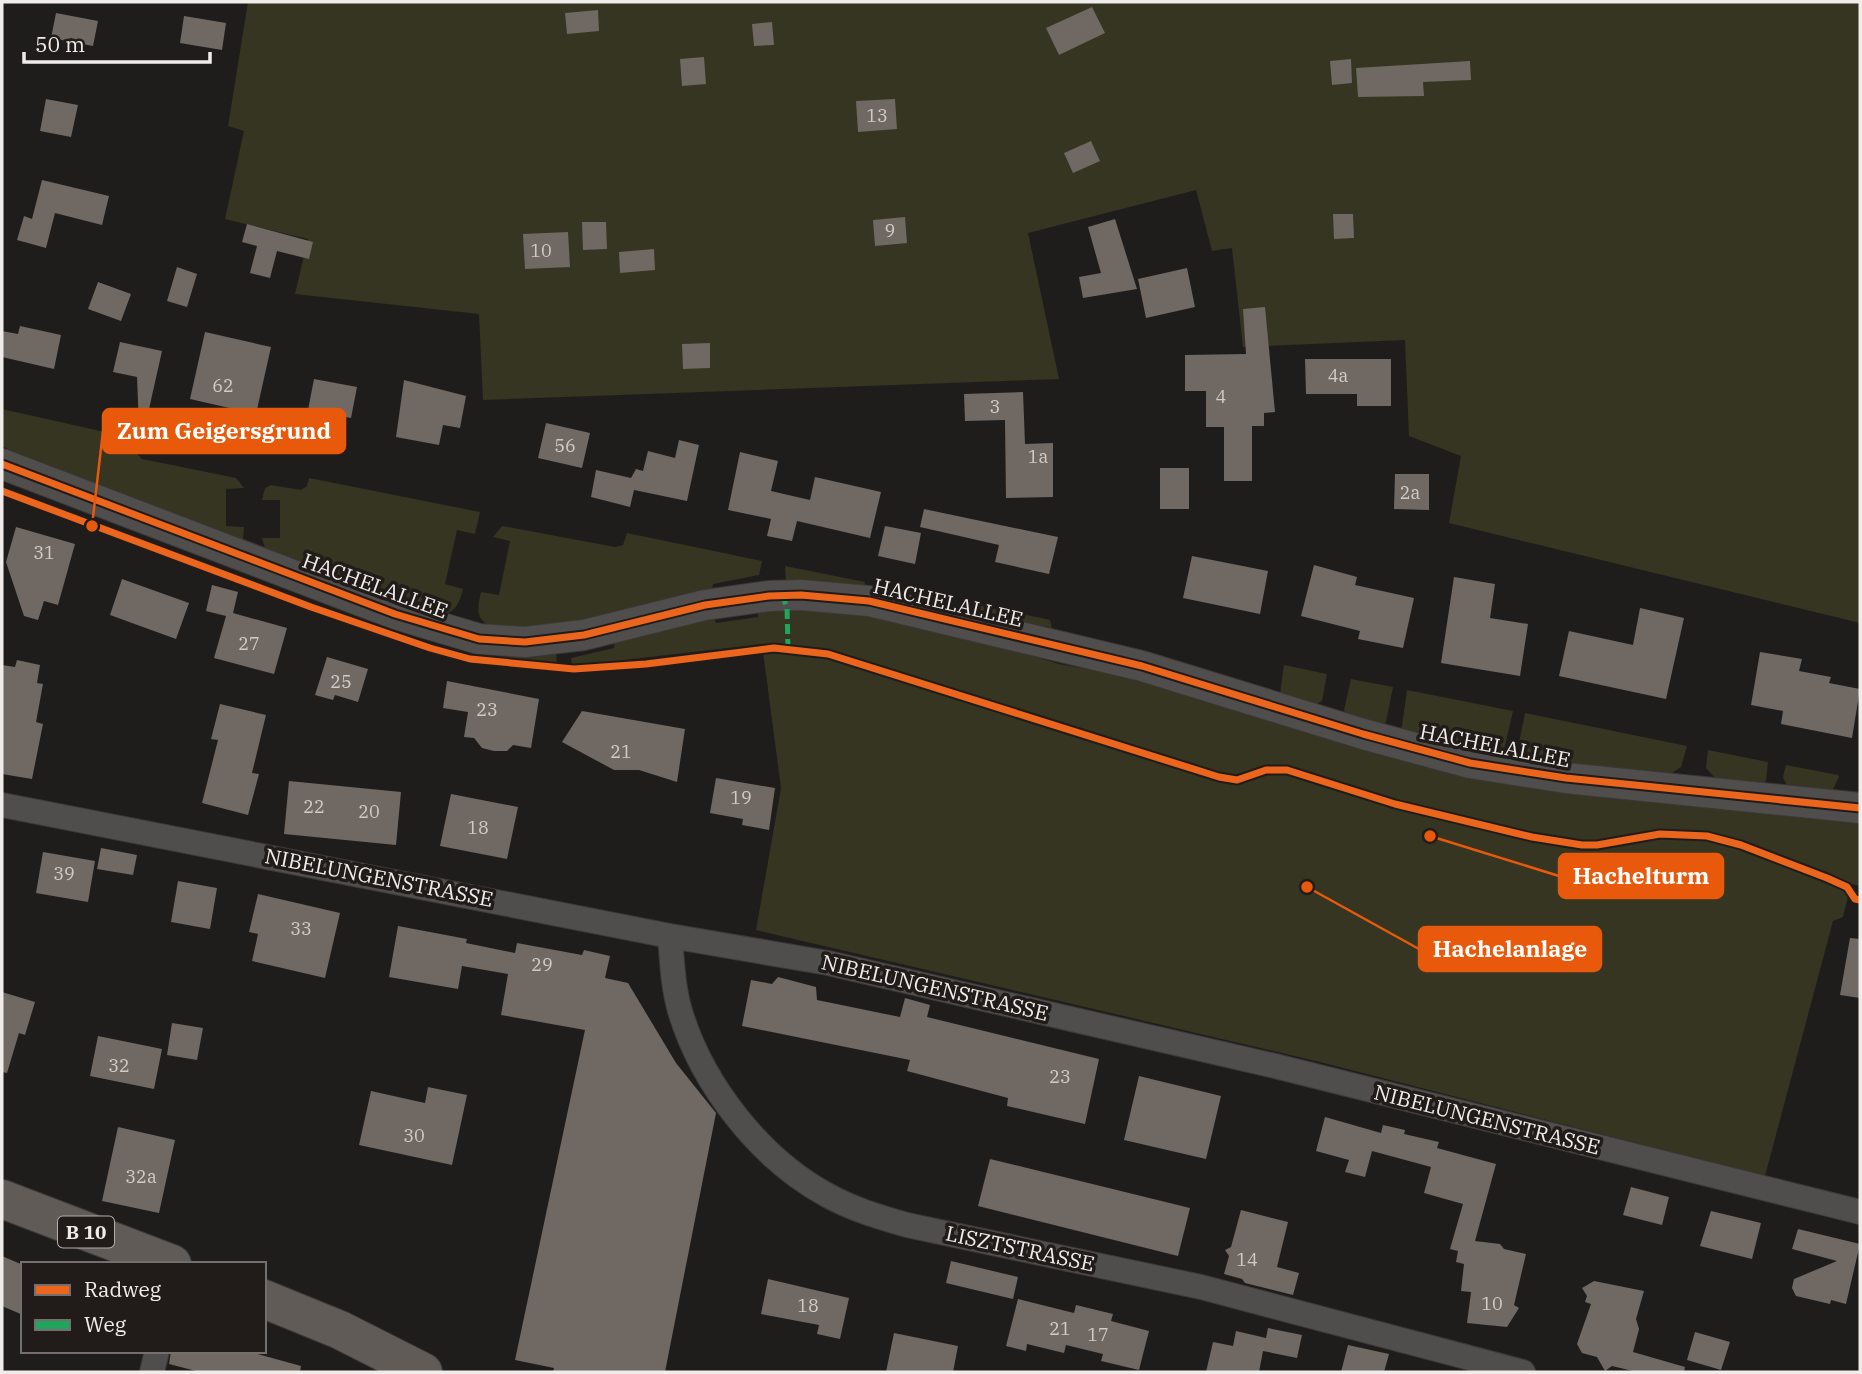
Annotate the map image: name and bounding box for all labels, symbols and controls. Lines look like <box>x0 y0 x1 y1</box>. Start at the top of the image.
scale bar <box>24 21 210 65</box>
text: 50 m <box>35 30 85 58</box>
house number: 13 <box>866 104 888 127</box>
house number: 9 <box>885 219 895 242</box>
house number: 10 <box>530 239 552 262</box>
house number: 4a <box>1328 364 1348 387</box>
house number: 62 <box>212 374 234 397</box>
house number: 4 <box>1216 385 1226 408</box>
house number: 3 <box>990 395 1000 418</box>
callout: Zum Geigersgrund <box>103 409 345 453</box>
text: Zum Geigersgrund <box>117 415 331 445</box>
house number: 56 <box>554 434 576 457</box>
house number: 1a <box>1028 445 1048 468</box>
house number: 2a <box>1400 481 1420 504</box>
house number: 31 <box>33 541 55 564</box>
street label: HACHELALLEE <box>299 546 452 624</box>
street label: HACHELALLEE <box>871 571 1026 633</box>
house number: 27 <box>238 632 260 655</box>
house number: 25 <box>330 670 352 693</box>
house number: 23 <box>476 698 498 721</box>
street label: HACHELALLEE <box>1417 717 1573 773</box>
house number: 21 <box>610 740 632 763</box>
house number: 19 <box>730 786 752 809</box>
house number: 22 <box>303 795 325 818</box>
house number: 20 <box>358 800 380 823</box>
house number: 18 <box>467 816 489 839</box>
street label: NIBELUNGENSTRASSE <box>263 841 496 913</box>
callout: Hachelturm <box>1559 854 1723 898</box>
text: Hachelturm <box>1573 860 1709 890</box>
house number: 39 <box>53 862 75 885</box>
house number: 33 <box>290 917 312 940</box>
callout: Hachelanlage <box>1419 927 1601 971</box>
text: Hachelanlage <box>1433 933 1587 963</box>
street label: NIBELUNGENSTRASSE <box>819 947 1051 1027</box>
house number: 29 <box>531 953 553 976</box>
house number: 32 <box>108 1054 130 1077</box>
house number: 23 <box>1049 1065 1071 1088</box>
street label: NIBELUNGENSTRASSE <box>1371 1077 1603 1161</box>
house number: 30 <box>403 1124 425 1147</box>
house number: 32a <box>125 1165 157 1188</box>
road number: B 10 <box>58 1216 114 1248</box>
street label: LISZTSTRASSE <box>943 1219 1097 1277</box>
house number: 14 <box>1236 1248 1258 1271</box>
legend <box>21 1262 266 1353</box>
text: Radweg <box>84 1275 162 1303</box>
house number: 10 <box>1481 1292 1503 1315</box>
house number: 18 <box>797 1294 819 1317</box>
text: Weg <box>84 1310 127 1338</box>
house number: 21 <box>1049 1317 1071 1340</box>
house number: 17 <box>1087 1323 1109 1346</box>

